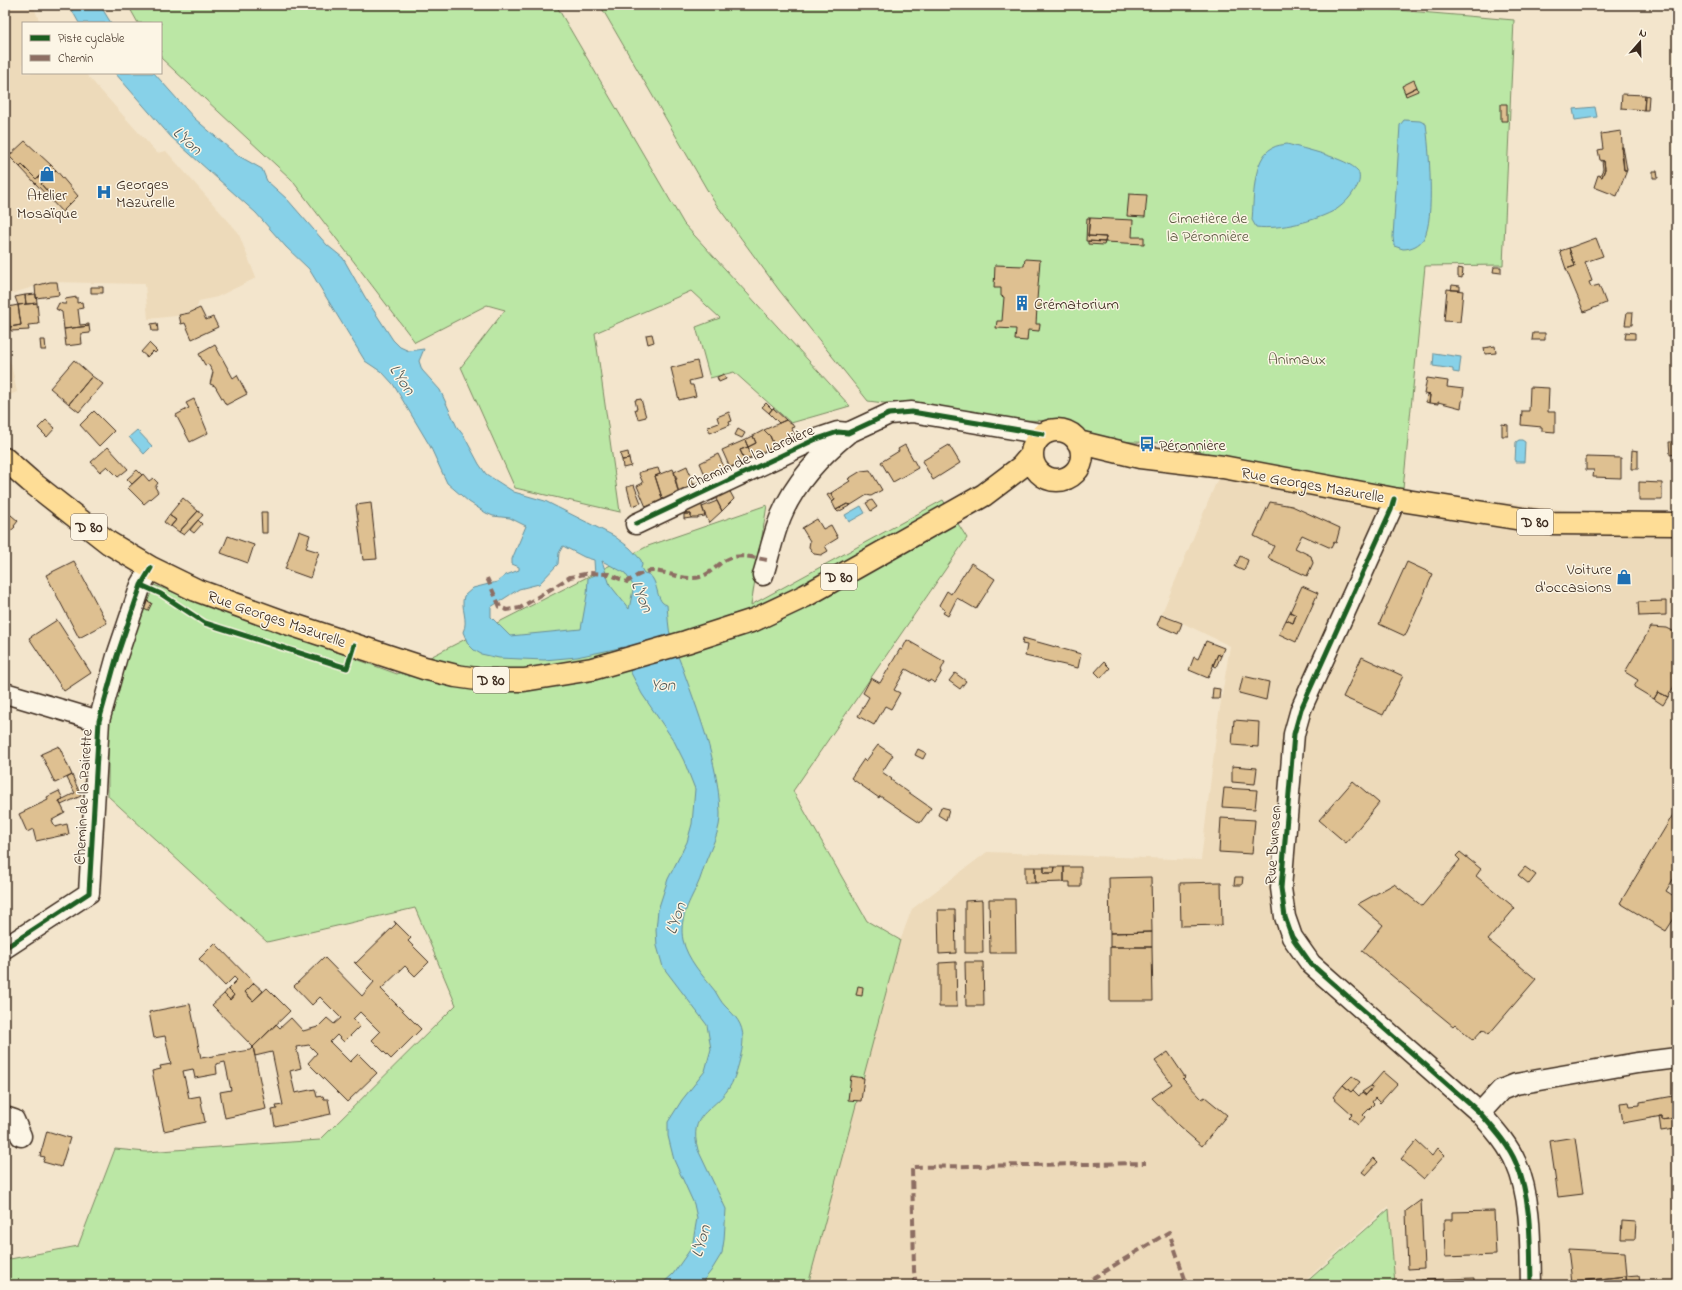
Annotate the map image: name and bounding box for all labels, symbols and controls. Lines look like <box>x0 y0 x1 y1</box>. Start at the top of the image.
legend <box>22 22 162 74</box>
north arrow <box>1620 22 1660 62</box>
text: N <box>1637 25 1649 42</box>
text: Piste cyclable <box>58 30 125 49</box>
text: Chemin <box>58 50 93 68</box>
water label: L'Yon <box>167 121 208 162</box>
shop icon: Atelier Mosaïque <box>38 165 56 183</box>
place label: Georges Mazurelle <box>116 173 176 215</box>
hospital icon: Georges Mazurelle <box>95 183 113 201</box>
place label: Atelier Mosaïque <box>17 184 78 226</box>
park label: Cimetière de la Péronnière <box>1167 207 1250 249</box>
place label: Crématorium <box>1034 293 1119 317</box>
building icon: Crématorium <box>1013 294 1031 312</box>
park label: Animaux <box>1268 348 1326 372</box>
water label: L'Yon <box>382 359 422 401</box>
street label: Chemin de la Lardière <box>683 419 819 497</box>
place label: Péronnière <box>1159 434 1227 458</box>
bus stop icon: Péronnière <box>1138 435 1156 453</box>
street label: Rue Georges Mazurelle <box>1239 462 1387 511</box>
road number: D 80 <box>1517 509 1553 535</box>
road number: D 80 <box>71 514 107 540</box>
place label: Voiture d'occasions <box>1535 558 1613 600</box>
road number: D 80 <box>821 564 857 590</box>
shop icon: Voiture d'occasions <box>1615 568 1633 586</box>
water label: L'Yon <box>624 577 660 617</box>
street label: Rue Georges Mazurelle <box>204 585 350 655</box>
road number: D 80 <box>473 667 509 693</box>
water label: Yon <box>651 673 676 698</box>
street label: Chemin de la Pairette <box>68 728 100 866</box>
street label: Rue Bunsen <box>1259 804 1289 886</box>
water label: L'Yon <box>659 898 694 938</box>
water label: L'Yon <box>685 1222 718 1261</box>

